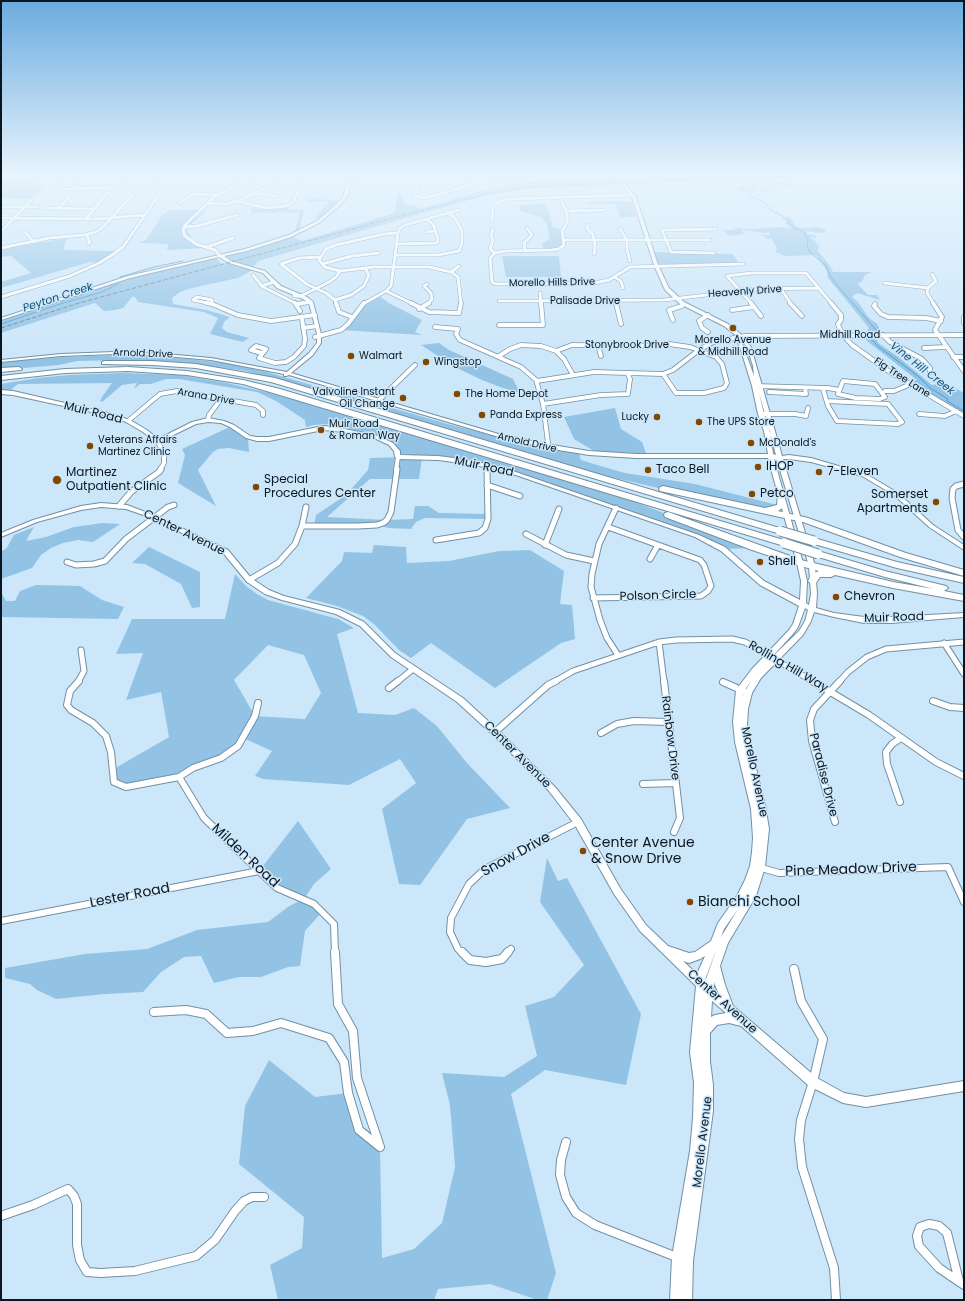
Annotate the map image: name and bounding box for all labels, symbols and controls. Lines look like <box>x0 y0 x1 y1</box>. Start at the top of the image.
street label: Morello Hills Drive <box>509 276 595 290</box>
water label: Peyton Creek <box>21 280 95 316</box>
street label: Heavenly Drive <box>708 283 782 301</box>
street label: Palisade Drive <box>550 295 620 307</box>
marker: Morello Avenue & Midhill Road <box>728 323 738 333</box>
street label: Midhill Road <box>820 329 880 341</box>
place label: Morello Avenue & Midhill Road <box>695 334 771 358</box>
street label: Stonybrook Drive <box>585 339 669 351</box>
water label: Vine Hill Creek <box>887 340 957 398</box>
street label: Arnold Drive <box>113 347 173 361</box>
place label: Walmart <box>359 350 402 362</box>
marker: Walmart <box>346 351 356 361</box>
street label: Fig Tree Lane <box>872 355 932 401</box>
place label: Wingstop <box>434 356 481 368</box>
marker: Wingstop <box>421 357 431 367</box>
street label: Arana Drive <box>176 386 236 408</box>
place label: Valvoline Instant Oil Change <box>312 386 395 410</box>
place label: The Home Depot <box>465 388 548 400</box>
marker: The Home Depot <box>452 389 462 399</box>
marker: Valvoline Instant Oil Change <box>398 393 408 403</box>
street label: Muir Road <box>62 399 124 427</box>
place label: Panda Express <box>490 409 562 421</box>
marker: Panda Express <box>477 410 487 420</box>
place label: Lucky <box>621 411 649 423</box>
marker: Lucky <box>652 412 662 422</box>
place label: The UPS Store <box>707 416 775 428</box>
marker: The UPS Store <box>694 417 704 427</box>
place label: Muir Road & Roman Way <box>329 418 400 442</box>
marker: Muir Road & Roman Way <box>316 425 326 435</box>
street label: Arnold Drive <box>496 430 558 456</box>
place label: Veterans Affairs Martinez Clinic <box>98 434 177 458</box>
place label: McDonald's <box>759 437 816 449</box>
marker: McDonald's <box>746 438 756 448</box>
marker: Veterans Affairs Martinez Clinic <box>85 441 95 451</box>
street label: Muir Road <box>453 454 515 480</box>
place label: IHOP <box>766 460 794 474</box>
marker: IHOP <box>753 462 763 472</box>
place label: Taco Bell <box>656 463 709 477</box>
marker: Taco Bell <box>643 465 653 475</box>
place label: 7-Eleven <box>827 465 879 479</box>
place label: Martinez Outpatient Clinic <box>66 466 167 494</box>
marker: 7-Eleven <box>814 467 824 477</box>
place label: Special Procedures Center <box>264 473 376 501</box>
marker: Martinez Outpatient Clinic <box>51 474 63 486</box>
marker: Special Procedures Center <box>251 482 261 492</box>
place label: Petco <box>760 487 794 501</box>
place label: Somerset Apartments <box>857 488 928 516</box>
marker: Petco <box>747 489 757 499</box>
marker: Somerset Apartments <box>931 497 941 507</box>
street label: Center Avenue <box>141 507 227 559</box>
place label: Shell <box>768 555 796 569</box>
marker: Shell <box>755 557 765 567</box>
street label: Polson Circle <box>619 587 697 605</box>
place label: Chevron <box>844 590 895 604</box>
marker: Chevron <box>831 592 841 602</box>
street label: Muir Road <box>864 610 924 626</box>
street label: Rolling Hill Way <box>746 638 830 696</box>
street label: Rainbow Drive <box>658 695 682 781</box>
street label: Center Avenue <box>480 718 554 792</box>
street label: Morello Avenue <box>737 726 771 818</box>
street label: Paradise Drive <box>806 732 840 818</box>
street label: Milden Road <box>208 820 282 892</box>
street label: Snow Drive <box>478 829 554 881</box>
place label: Center Avenue & Snow Drive <box>591 835 695 868</box>
marker: Center Avenue & Snow Drive <box>578 846 588 856</box>
street label: Pine Meadow Drive <box>785 859 917 881</box>
street label: Lester Road <box>89 880 171 912</box>
place label: Bianchi School <box>698 894 800 910</box>
marker: Bianchi School <box>685 897 695 907</box>
street label: Center Avenue <box>684 967 760 1037</box>
street label: Morello Avenue <box>690 1096 716 1188</box>

